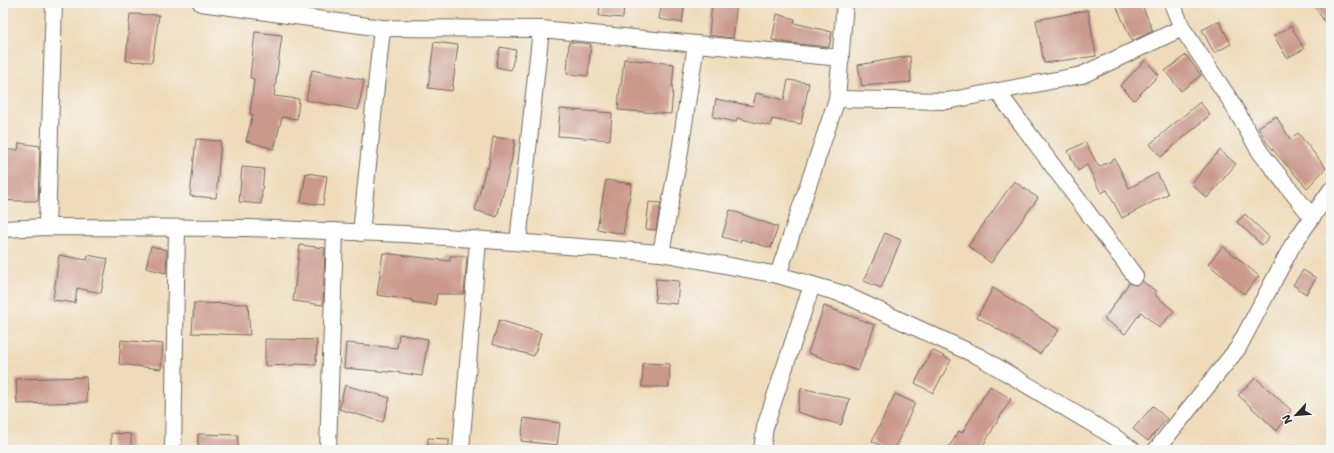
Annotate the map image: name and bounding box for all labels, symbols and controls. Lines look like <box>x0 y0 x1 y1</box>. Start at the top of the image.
north arrow <box>1276 395 1316 435</box>
text: N <box>1279 412 1296 426</box>

